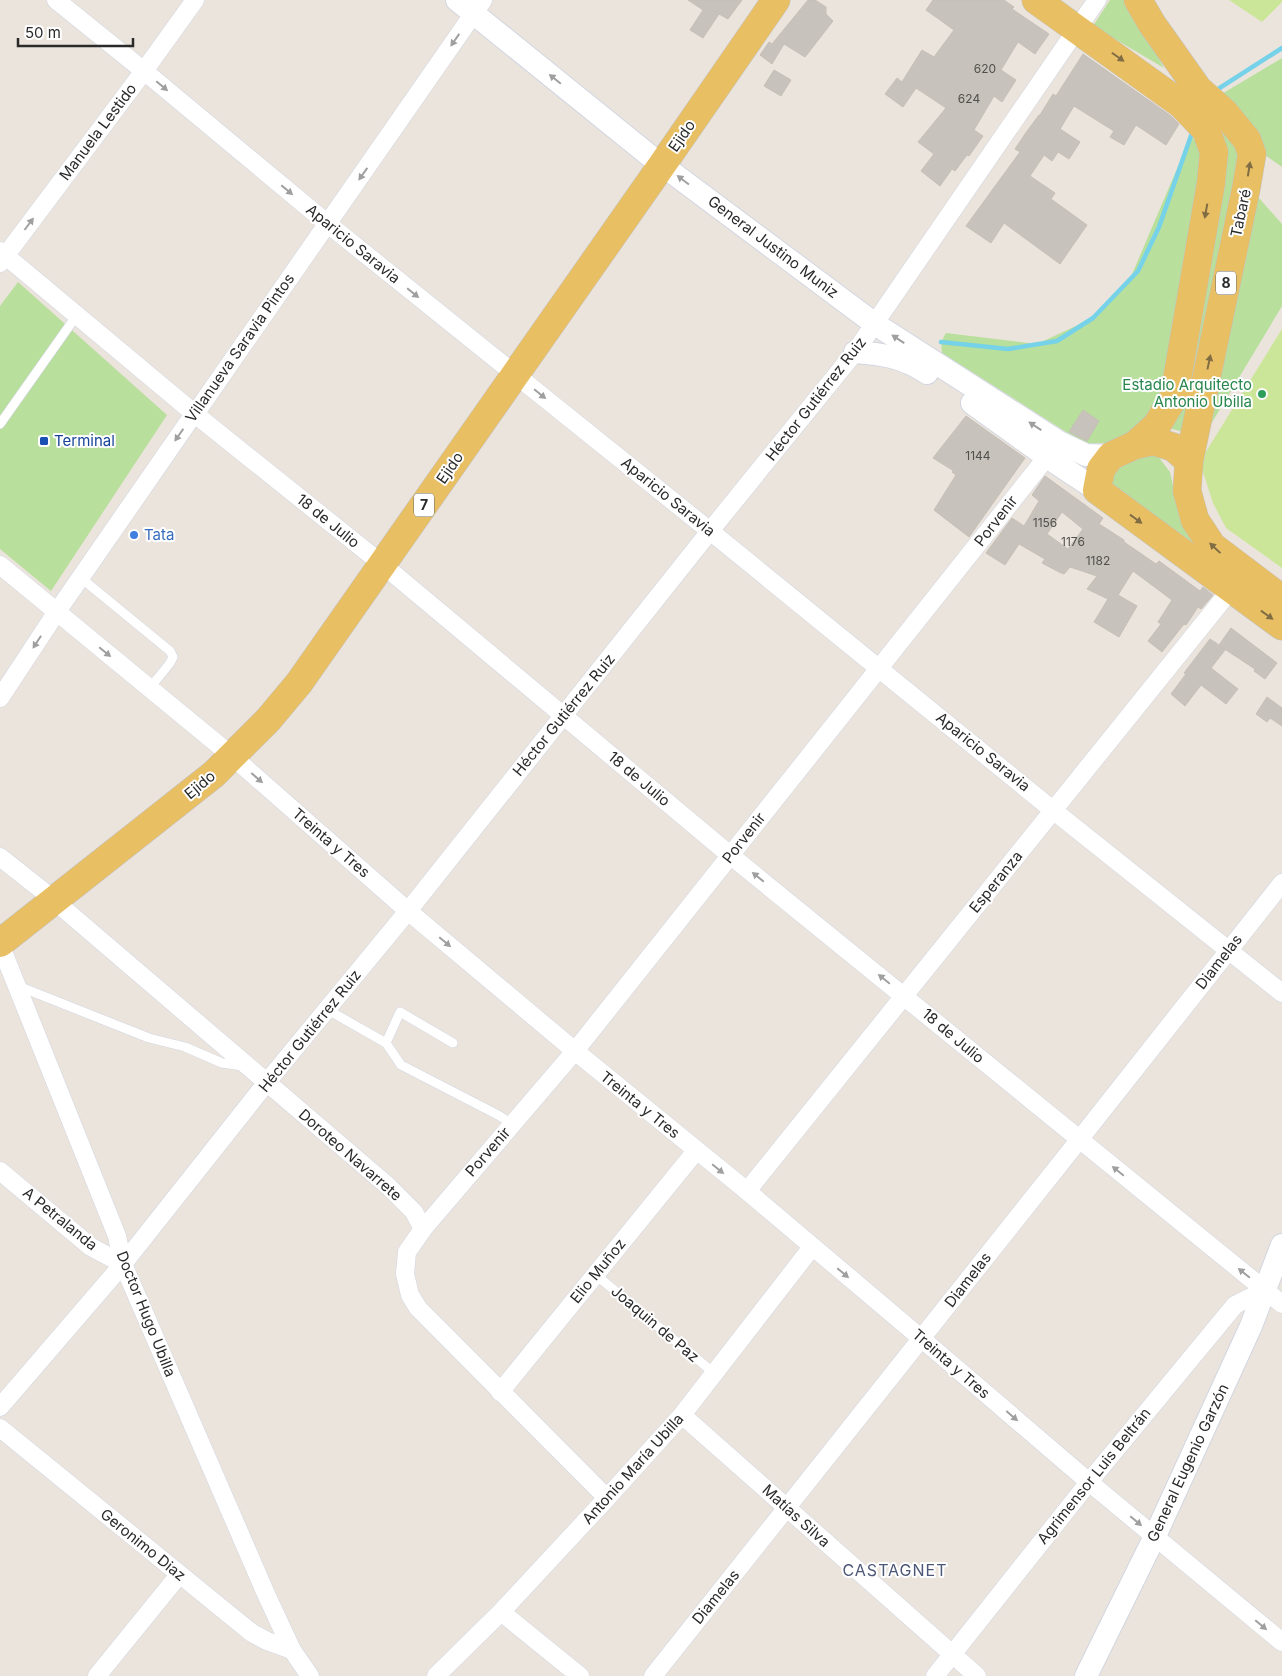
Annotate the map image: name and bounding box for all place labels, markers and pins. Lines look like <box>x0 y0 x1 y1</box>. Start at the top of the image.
place label: Estadio Arquitecto Antonio Ubilla <box>1122 375 1252 411</box>
marker: Estadio Arquitecto Antonio Ubilla <box>1256 388 1268 400</box>
place label: Terminal <box>54 431 115 450</box>
marker: Terminal <box>38 435 50 447</box>
place label: Tata <box>144 525 174 544</box>
marker: Tata <box>128 529 140 541</box>

